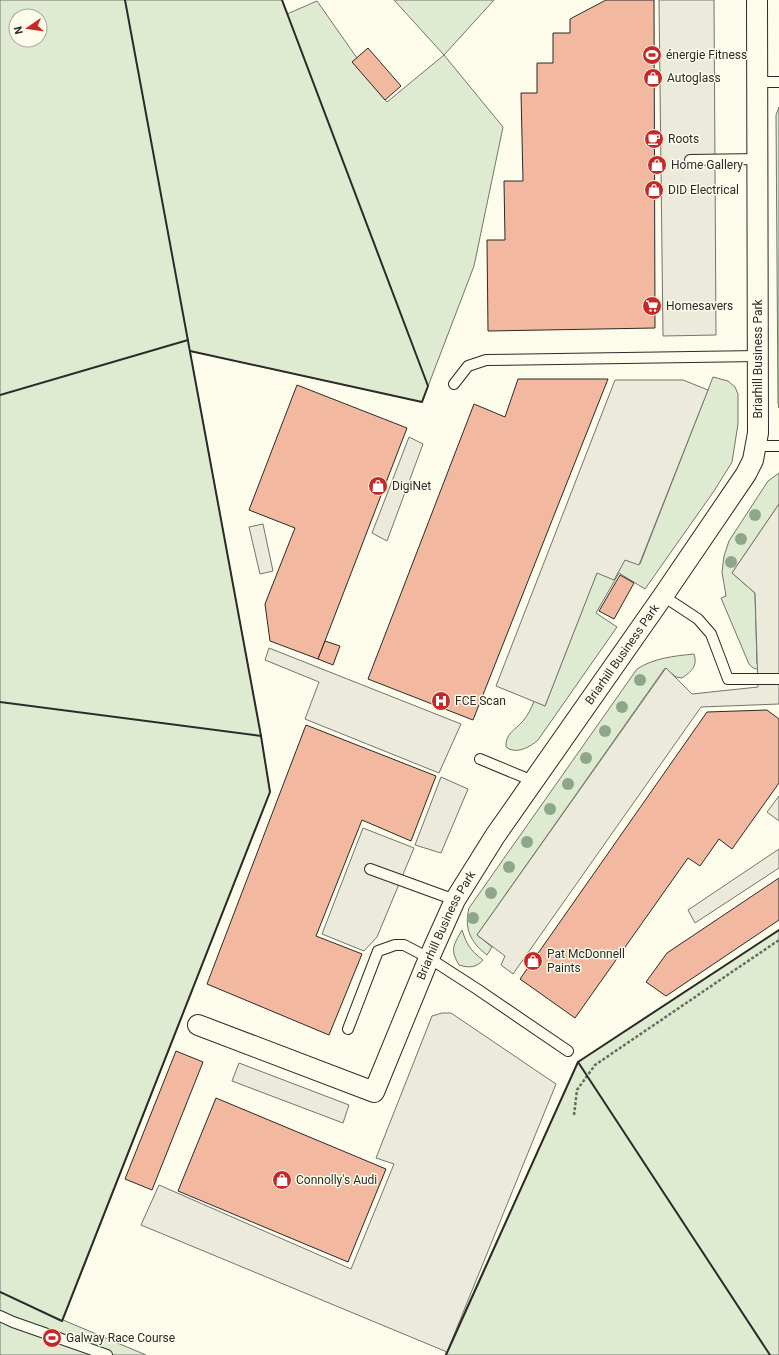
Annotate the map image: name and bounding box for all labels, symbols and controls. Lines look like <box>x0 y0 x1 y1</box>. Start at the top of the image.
north arrow <box>8 8 48 48</box>
text: N <box>11 25 26 35</box>
sports icon: énergie Fitness <box>641 44 663 66</box>
place label: énergie Fitness <box>666 48 747 62</box>
shop icon: Autoglass <box>642 67 664 89</box>
place label: Autoglass <box>667 71 721 85</box>
cafe icon: Roots <box>643 128 665 150</box>
place label: Roots <box>668 132 699 146</box>
shop icon: Home Gallery <box>646 154 668 176</box>
place label: Home Gallery <box>671 158 743 172</box>
shop icon: DID Electrical <box>643 179 665 201</box>
place label: DID Electrical <box>668 183 739 197</box>
supermarket icon: Homesavers <box>641 295 663 317</box>
place label: Homesavers <box>666 299 733 313</box>
street label: Briarhill Business Park <box>751 299 765 419</box>
shop icon: DigiNet <box>367 475 389 497</box>
place label: DigiNet <box>392 479 431 493</box>
street label: Briarhill Business Park <box>582 601 663 707</box>
hospital icon: FCE Scan <box>430 690 452 712</box>
place label: FCE Scan <box>455 694 506 708</box>
street label: Briarhill Business Park <box>414 868 479 982</box>
place label: Pat McDonnell Paints <box>547 947 625 975</box>
shop icon: Pat McDonnell Paints <box>522 950 544 972</box>
shop icon: Connolly's Audi <box>271 1169 293 1191</box>
place label: Connolly's Audi <box>296 1173 377 1187</box>
sports icon: Galway Race Course <box>41 1327 63 1349</box>
place label: Galway Race Course <box>66 1331 175 1345</box>

